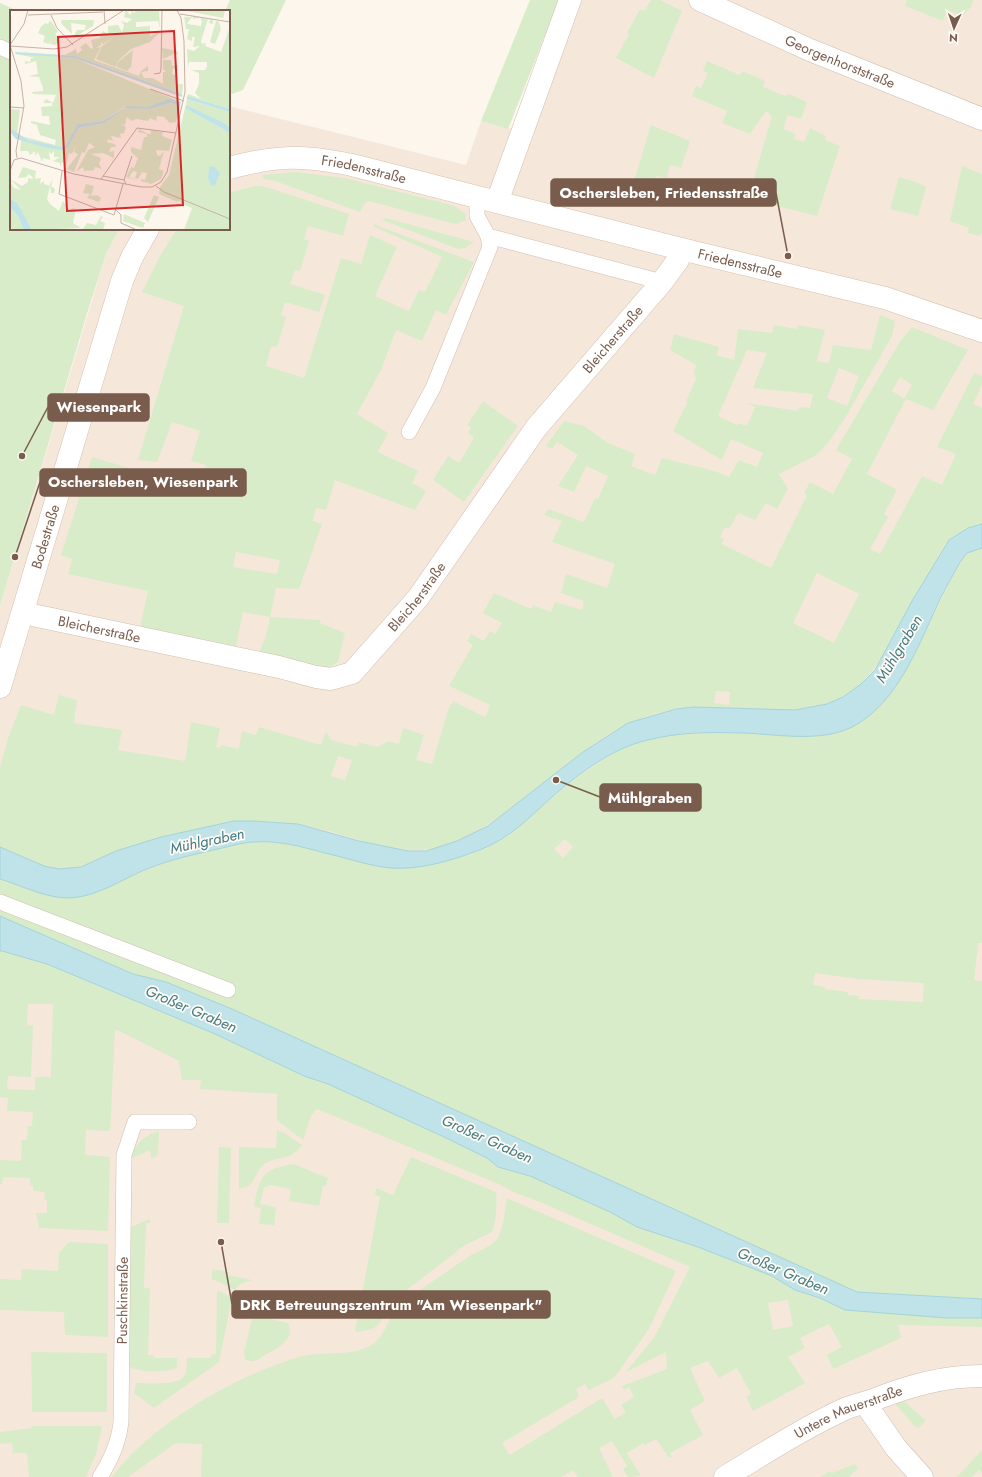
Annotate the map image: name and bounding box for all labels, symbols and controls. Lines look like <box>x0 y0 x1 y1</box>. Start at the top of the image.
north arrow <box>934 8 974 48</box>
inset map <box>10 10 230 230</box>
street label: Georgenhorststraße <box>782 30 898 93</box>
text: N <box>949 30 958 46</box>
street label: Friedensstraße <box>320 150 408 188</box>
callout: Oschersleben, Friedensstraße <box>551 179 776 206</box>
text: Oschersleben, Friedensstraße <box>560 182 769 204</box>
street label: Friedensstraße <box>696 243 785 283</box>
street label: Bleicherstraße <box>578 301 648 377</box>
callout: Wiesenpark <box>48 394 149 421</box>
text: Wiesenpark <box>57 396 142 418</box>
callout: Oschersleben, Wiesenpark <box>40 469 246 496</box>
text: Oschersleben, Wiesenpark <box>48 471 238 493</box>
street label: Bodestraße <box>26 502 64 571</box>
street label: Bleicherstraße <box>383 558 450 636</box>
street label: Bleicherstraße <box>56 611 142 648</box>
water label: Mühlgraben <box>870 611 928 687</box>
callout: Mühlgraben <box>600 784 701 811</box>
text: Mühlgraben <box>608 787 692 809</box>
water label: Mühlgraben <box>168 822 246 860</box>
water label: Großer Graben <box>142 980 240 1038</box>
water label: Großer Graben <box>438 1109 536 1169</box>
water label: Großer Graben <box>734 1242 832 1300</box>
street label: Puschkinstraße <box>112 1257 133 1344</box>
callout: DRK Betreuungszentrum "Am Wiesenpark" <box>232 1291 550 1318</box>
text: DRK Betreuungszentrum "Am Wiesenpark" <box>240 1294 543 1316</box>
street label: Untere Mauerstraße <box>790 1380 905 1443</box>

